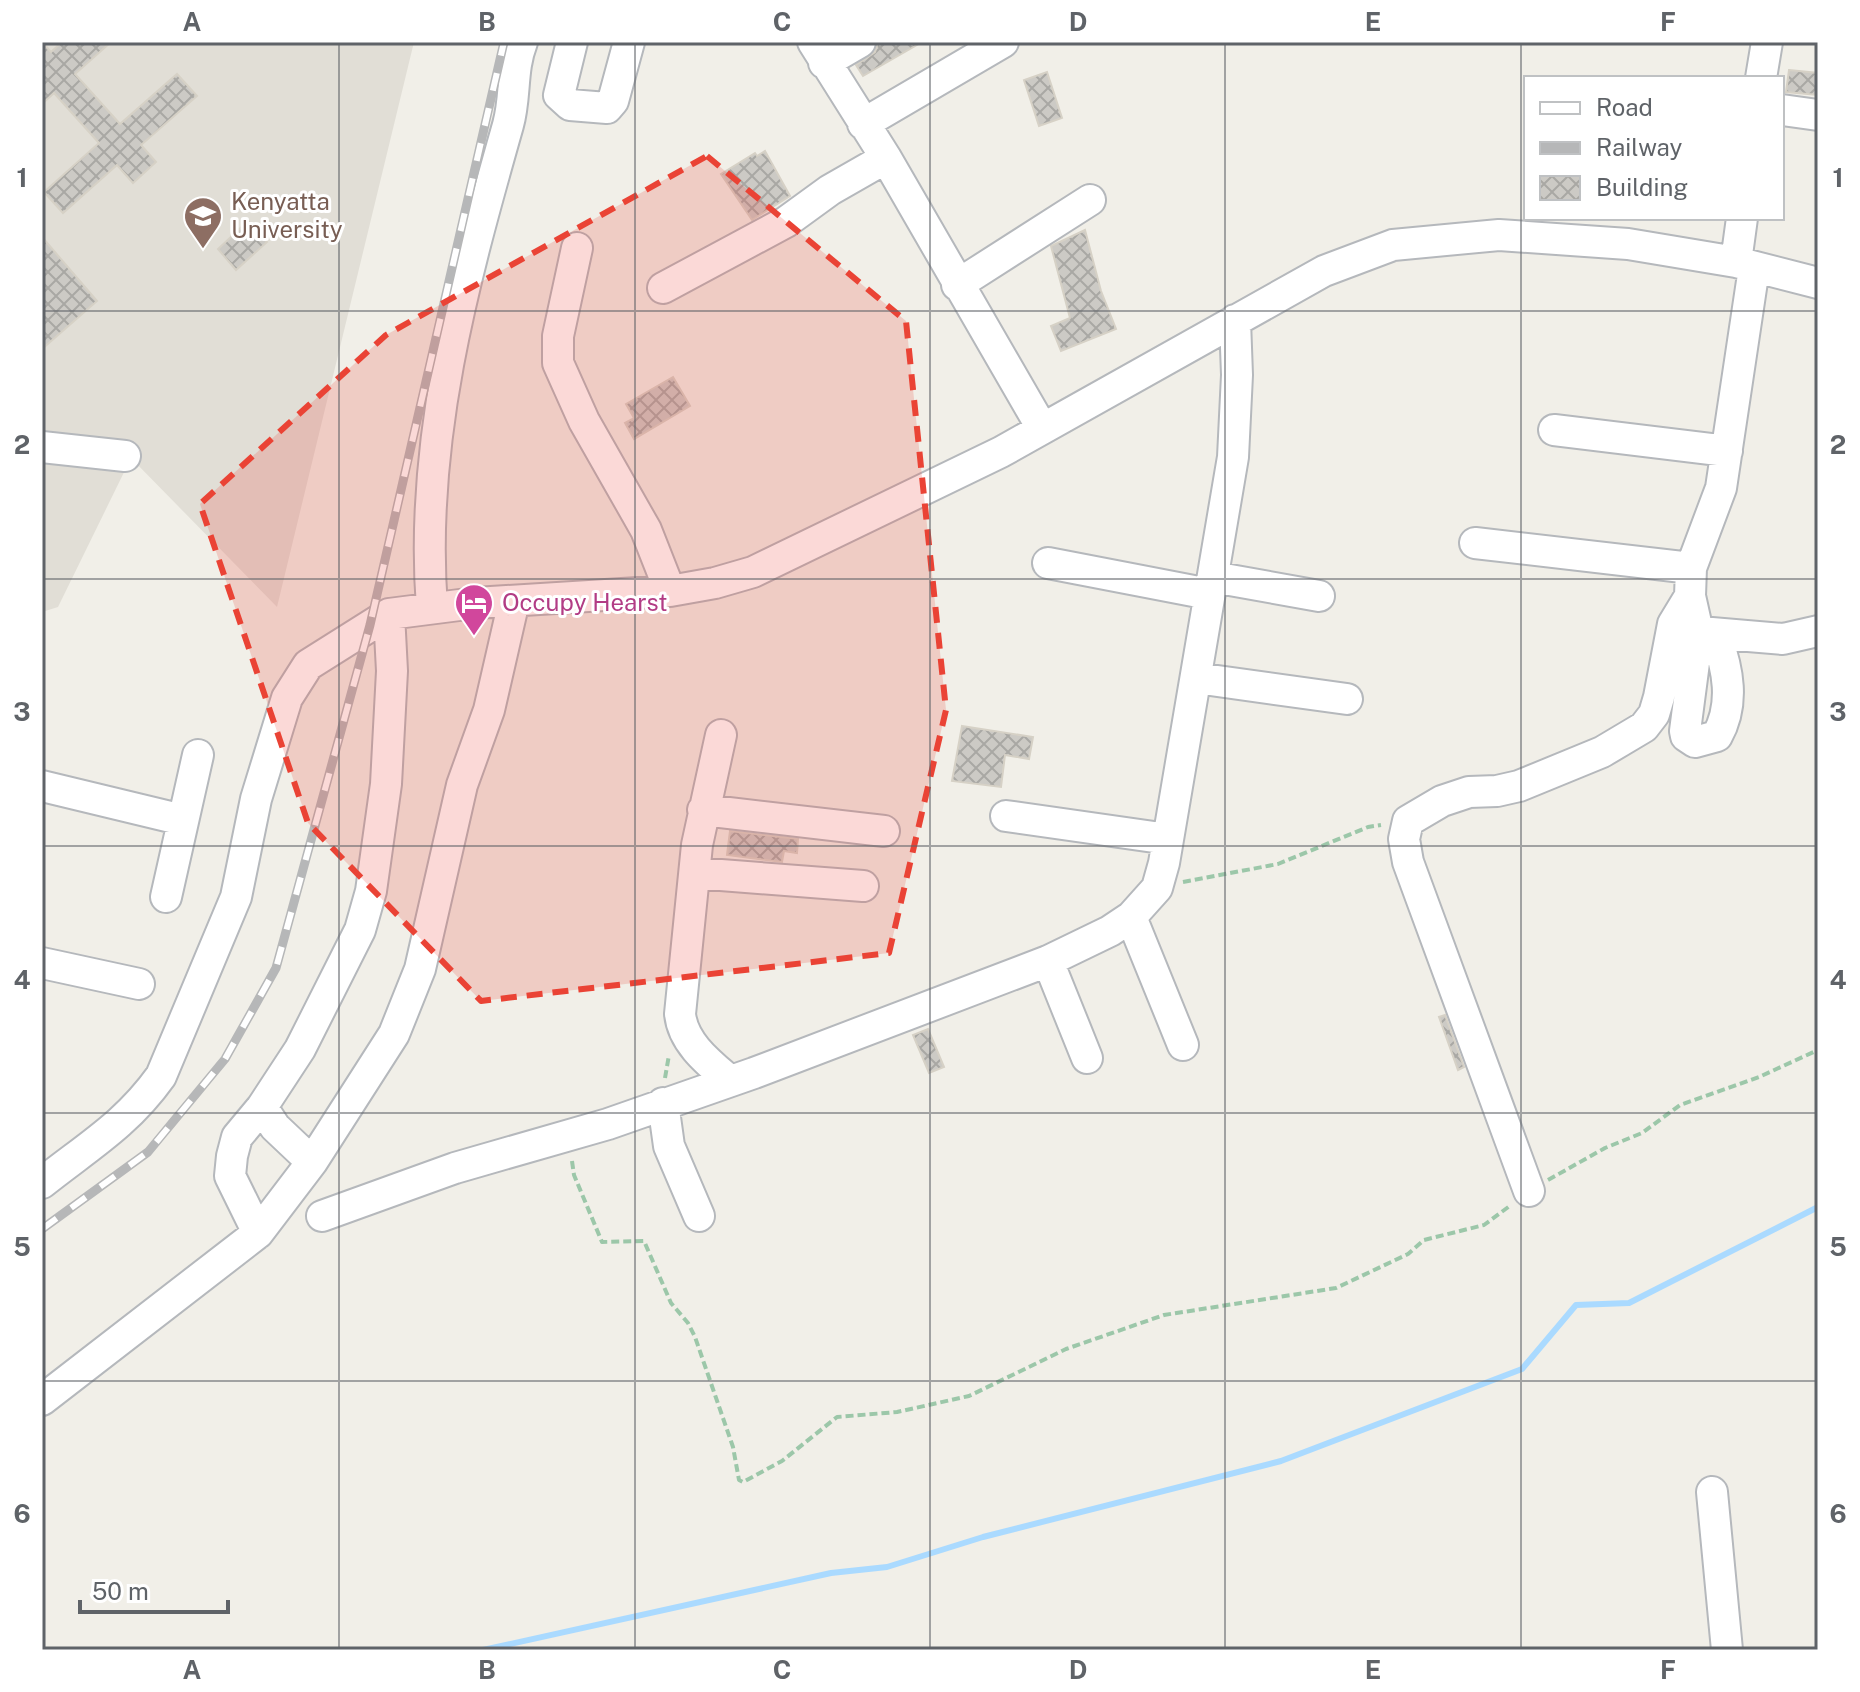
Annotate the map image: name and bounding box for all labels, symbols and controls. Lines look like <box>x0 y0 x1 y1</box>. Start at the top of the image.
text: A <box>183 6 202 37</box>
text: B <box>478 6 496 37</box>
text: C <box>773 6 791 37</box>
text: D <box>1069 6 1087 37</box>
text: E <box>1365 6 1381 37</box>
text: F <box>1660 6 1676 37</box>
legend <box>1524 76 1784 220</box>
text: Road <box>1596 93 1653 121</box>
text: Railway <box>1596 133 1682 161</box>
text: 1 <box>16 162 28 193</box>
text: 1 <box>1832 162 1844 193</box>
text: Building <box>1596 173 1688 201</box>
place label: Kenyatta University <box>231 187 343 243</box>
school or university icon: Kenyatta University <box>182 195 224 250</box>
text: 2 <box>14 429 30 460</box>
text: 2 <box>1830 429 1846 460</box>
hotel icon: Occupy Hearst <box>453 582 495 637</box>
place label: Occupy Hearst <box>502 588 668 616</box>
text: 3 <box>13 696 31 727</box>
text: 3 <box>1829 696 1847 727</box>
text: 4 <box>13 964 31 995</box>
text: 4 <box>1829 964 1847 995</box>
text: 5 <box>13 1231 31 1262</box>
text: 5 <box>1829 1231 1847 1262</box>
text: 6 <box>13 1498 31 1529</box>
text: 6 <box>1829 1498 1847 1529</box>
scale bar <box>80 1564 228 1614</box>
text: 50 m <box>92 1577 149 1605</box>
text: A <box>183 1654 202 1685</box>
text: B <box>478 1654 496 1685</box>
text: C <box>773 1654 791 1685</box>
text: D <box>1069 1654 1087 1685</box>
text: E <box>1365 1654 1381 1685</box>
text: F <box>1660 1654 1676 1685</box>

